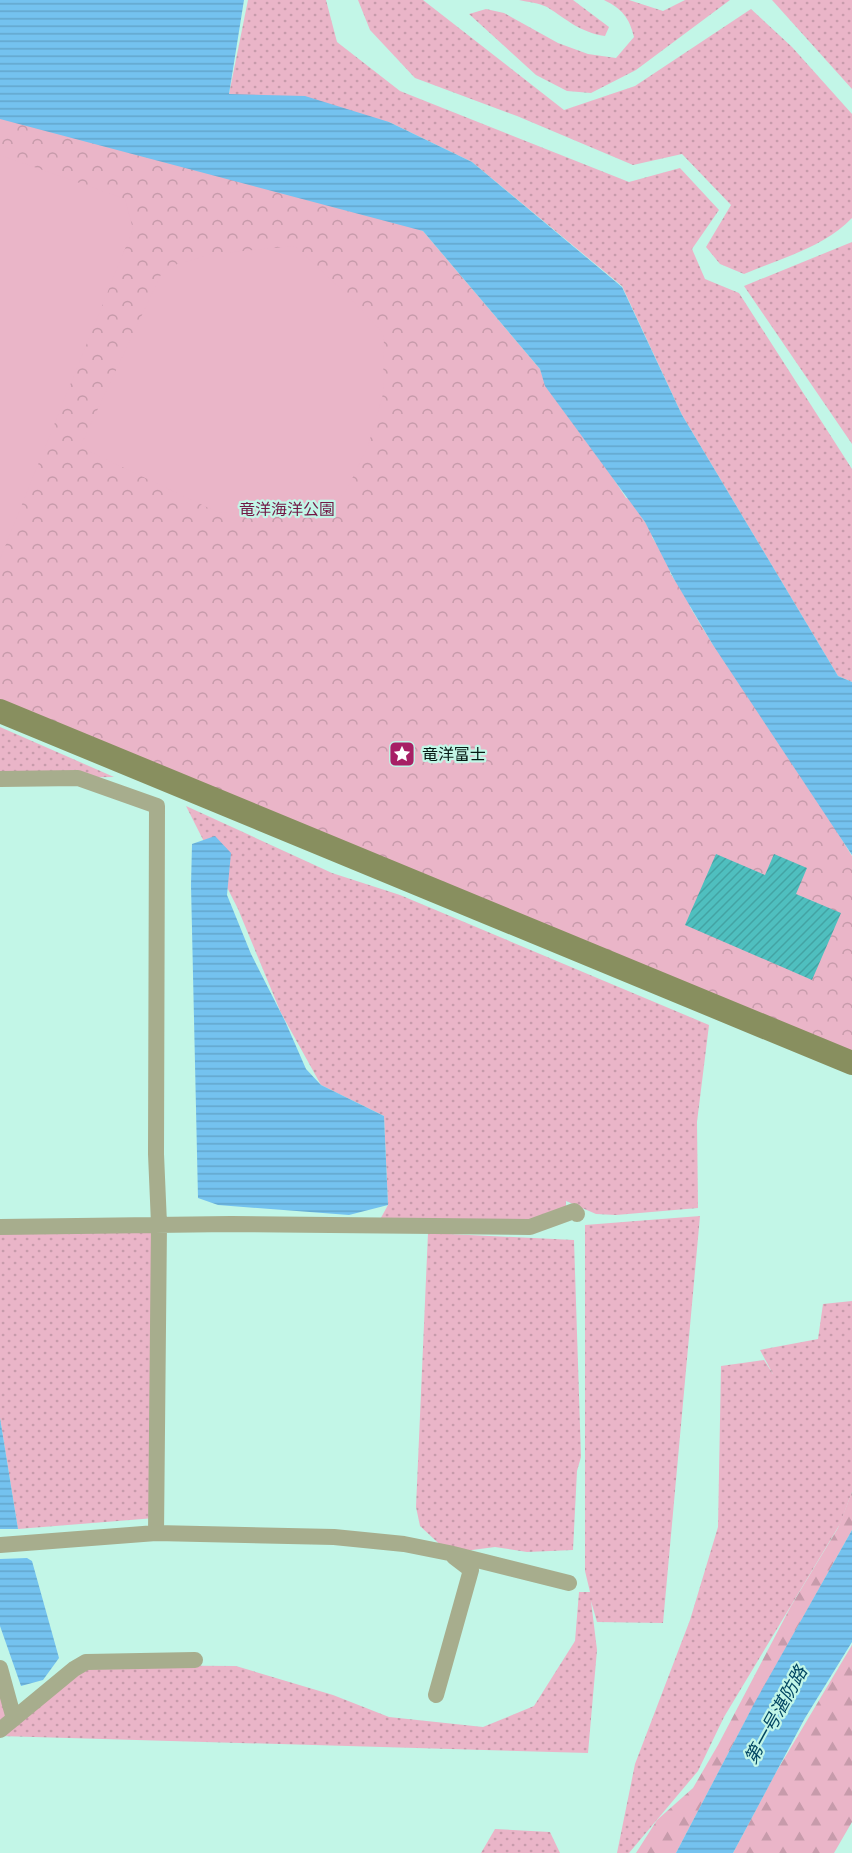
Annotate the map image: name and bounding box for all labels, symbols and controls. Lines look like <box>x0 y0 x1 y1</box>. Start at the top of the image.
park label: 竜洋海洋公園 <box>239 501 335 518</box>
place icon: 竜洋富士 <box>387 739 417 769</box>
place label: 竜洋富士 <box>422 746 486 763</box>
water label: 第一号湛防路 <box>741 1661 812 1767</box>

